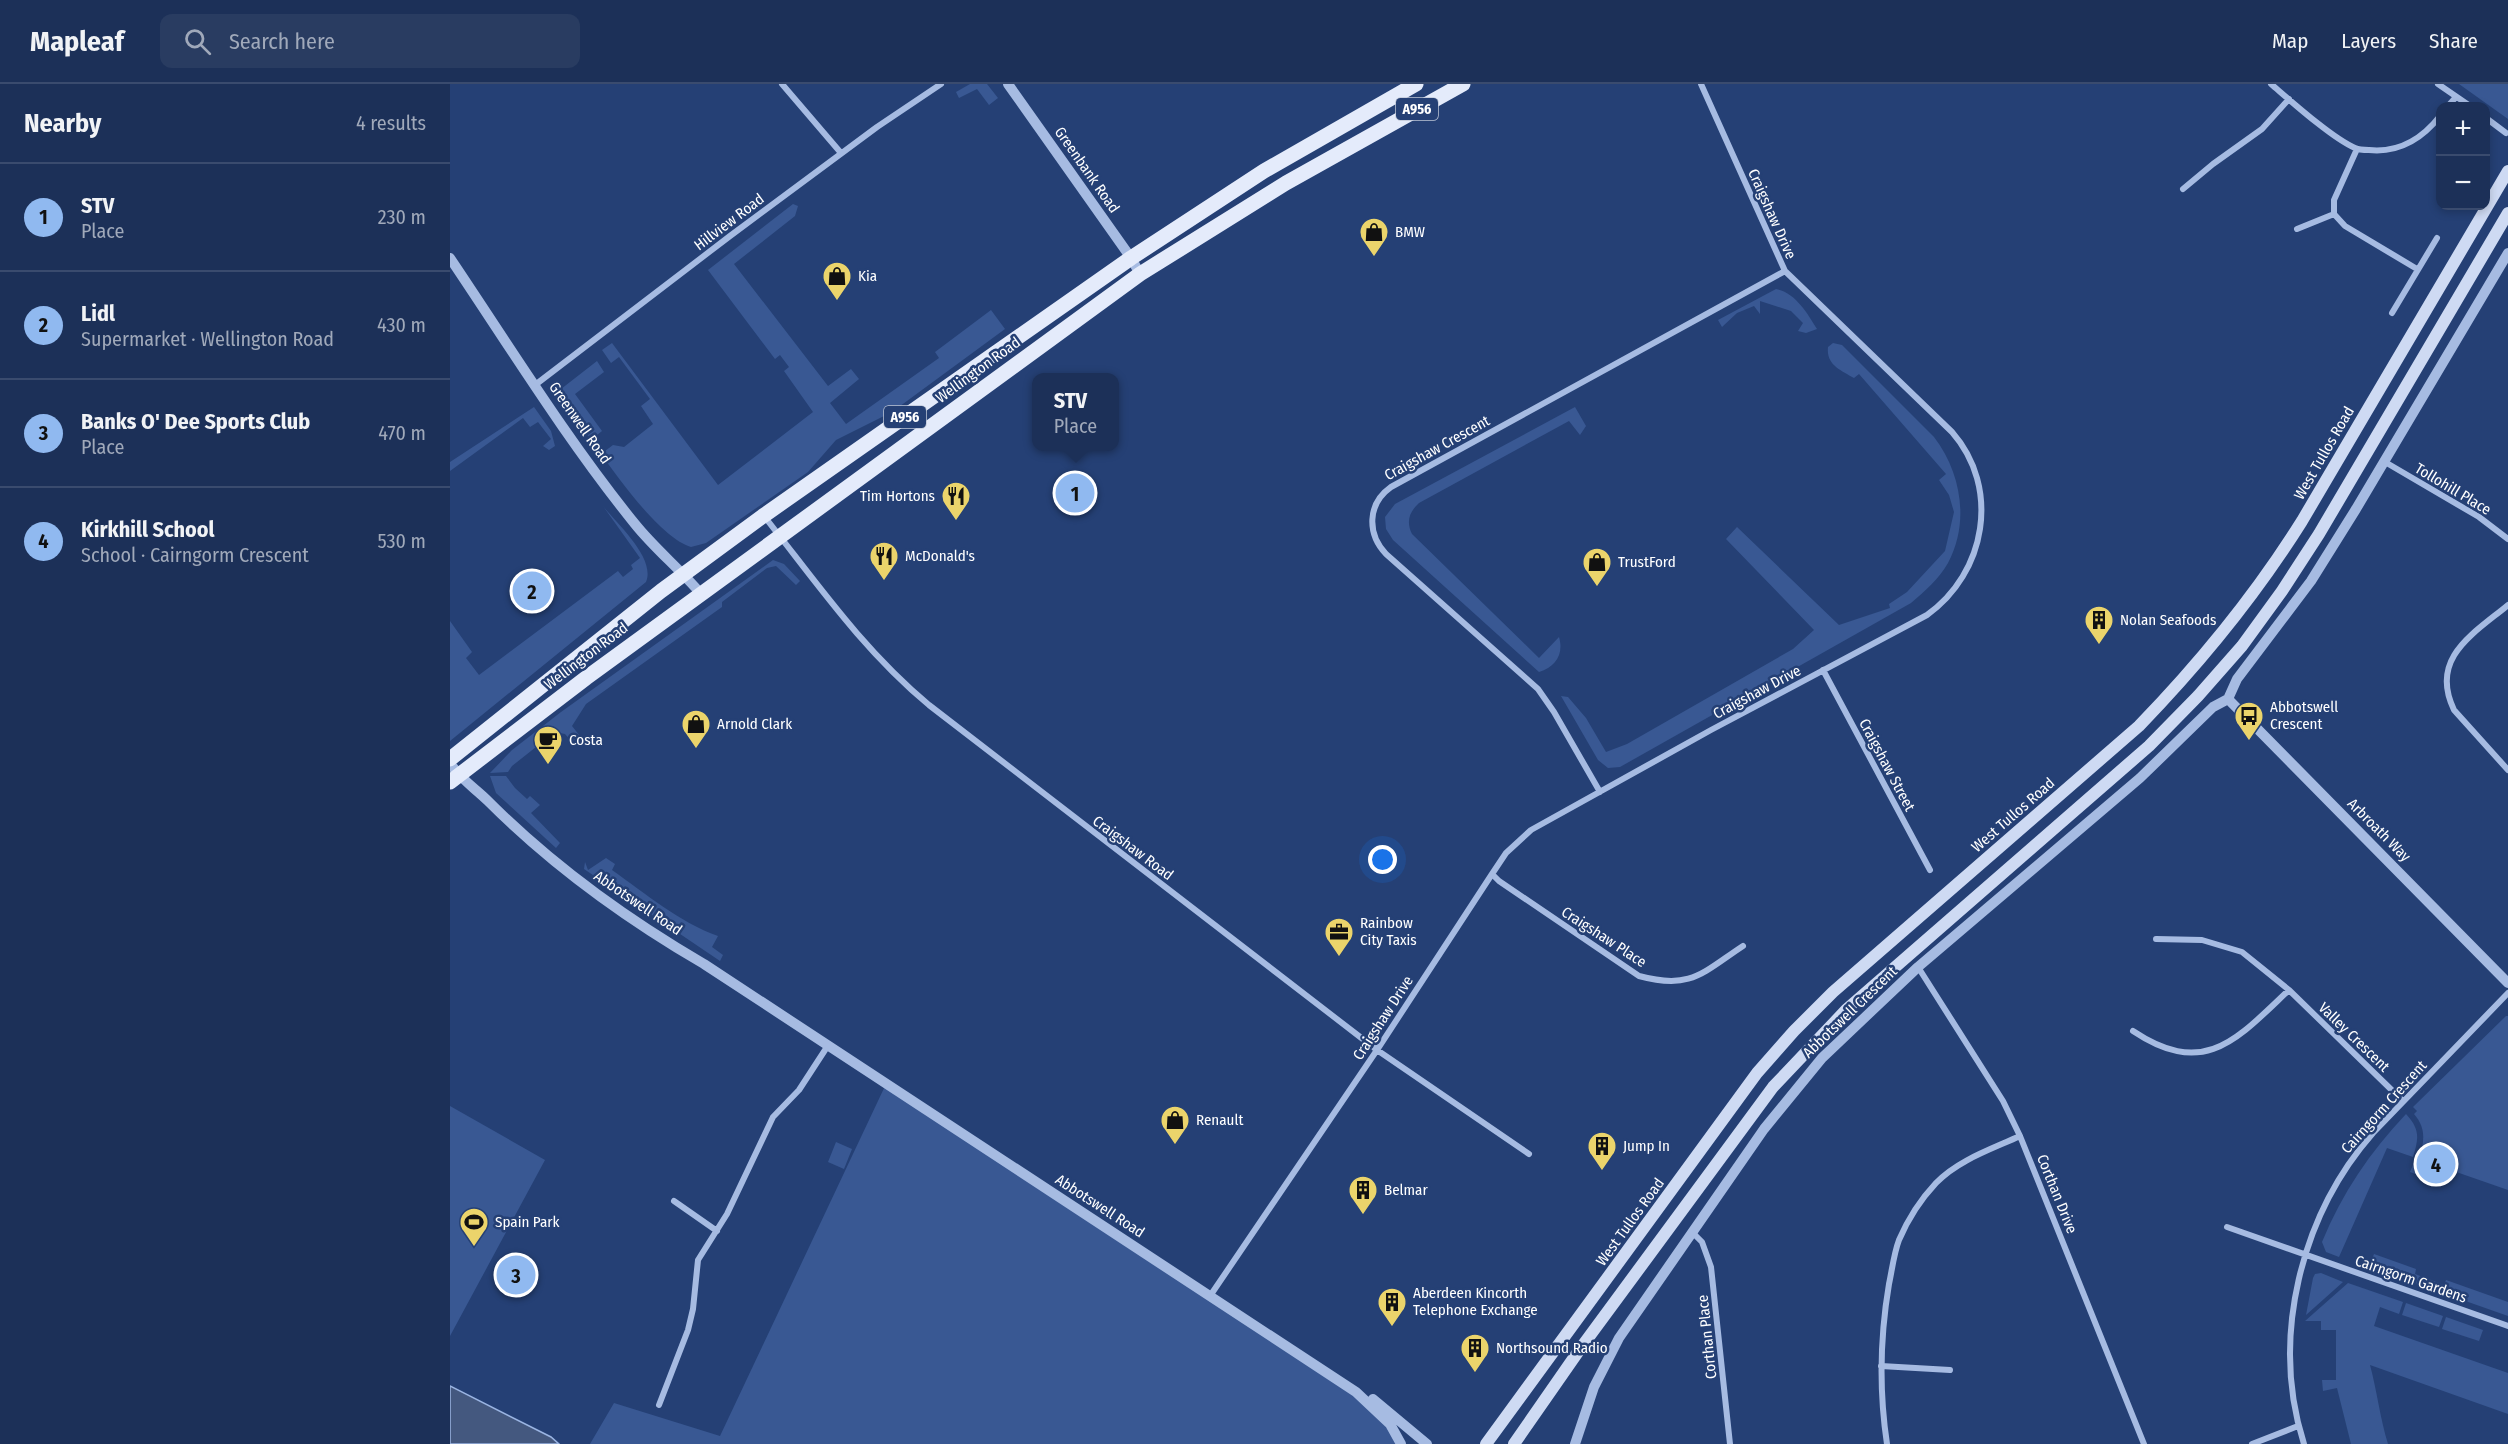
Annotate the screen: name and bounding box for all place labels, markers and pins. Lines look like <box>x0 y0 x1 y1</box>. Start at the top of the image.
shop icon: BMW <box>1358 216 1390 258</box>
place label: BMW <box>1395 223 1425 241</box>
shop icon: Kia <box>821 260 853 302</box>
place label: Kia <box>858 267 877 285</box>
pin: 1 <box>1056 470 1094 516</box>
restaurant icon: Tim Hortons <box>940 480 972 522</box>
place label: Tim Hortons <box>860 487 935 505</box>
restaurant icon: McDonald's <box>868 540 900 582</box>
shop icon: TrustFord <box>1581 546 1613 588</box>
place label: McDonald's <box>905 547 975 565</box>
place label: TrustFord <box>1618 553 1676 571</box>
pin: 2 <box>512 568 551 614</box>
building icon: Nolan Seafoods <box>2083 604 2115 646</box>
place label: Nolan Seafoods <box>2120 611 2216 629</box>
place label: Abbotswell Crescent <box>2270 698 2338 733</box>
bus stop icon: Abbotswell Crescent <box>2233 700 2265 742</box>
shop icon: Arnold Clark <box>680 708 712 750</box>
place label: Arnold Clark <box>717 715 792 733</box>
cafe icon: Costa <box>532 724 564 766</box>
place label: Costa <box>569 731 603 749</box>
place label: Rainbow City Taxis <box>1360 914 1417 949</box>
office icon: Rainbow City Taxis <box>1323 916 1355 958</box>
shop icon: Renault <box>1159 1104 1191 1146</box>
place label: Renault <box>1196 1111 1243 1129</box>
building icon: Jump In <box>1586 1130 1618 1172</box>
place label: Jump In <box>1623 1137 1670 1155</box>
pin: 4 <box>2416 1142 2456 1186</box>
building icon: Belmar <box>1347 1174 1379 1216</box>
place label: Belmar <box>1384 1181 1428 1199</box>
sports icon: Spain Park <box>458 1206 490 1248</box>
place label: Spain Park <box>495 1213 560 1231</box>
pin: 3 <box>496 1252 536 1298</box>
place label: Aberdeen Kincorth Telephone Exchange <box>1413 1284 1538 1319</box>
building icon: Aberdeen Kincorth Telephone Exchange <box>1376 1286 1408 1328</box>
building icon: Northsound Radio <box>1459 1332 1491 1374</box>
place label: Northsound Radio <box>1496 1339 1608 1357</box>

